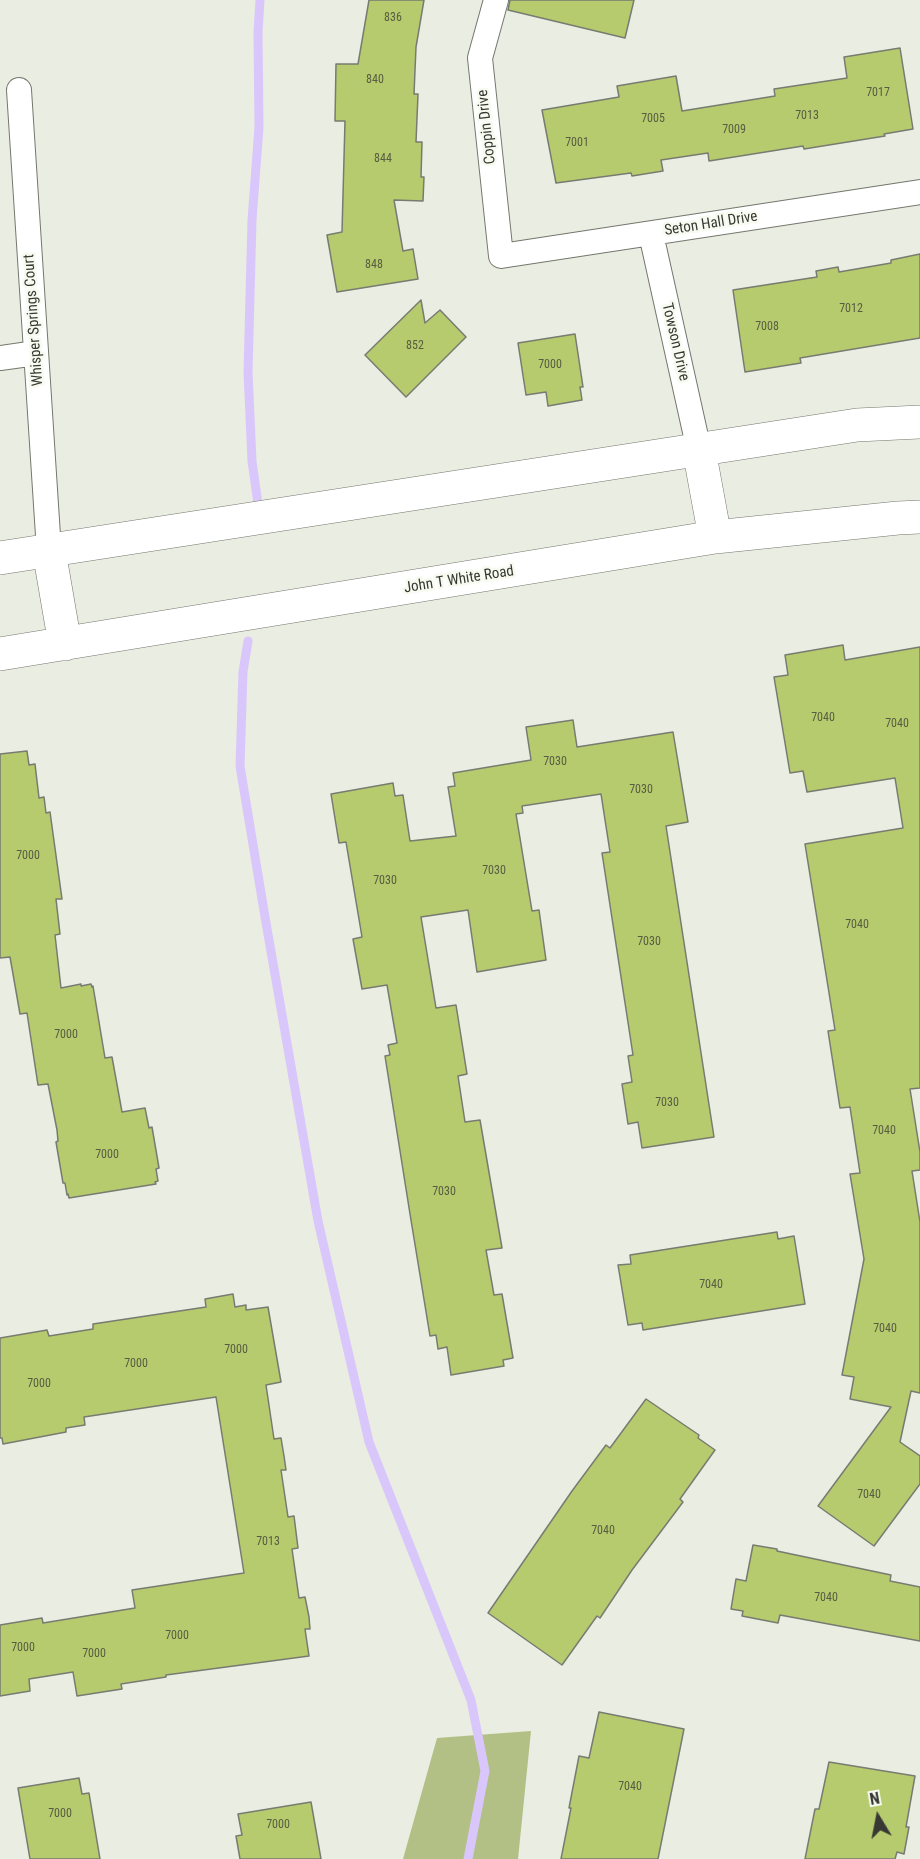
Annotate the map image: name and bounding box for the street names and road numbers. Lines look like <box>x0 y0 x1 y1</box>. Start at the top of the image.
street label: Coppin Drive <box>474 89 500 165</box>
street label: Seton Hall Drive <box>663 208 759 240</box>
street label: Whisper Springs Court <box>20 253 48 387</box>
street label: Towson Drive <box>657 301 693 383</box>
street label: John T White Road <box>403 562 515 598</box>

